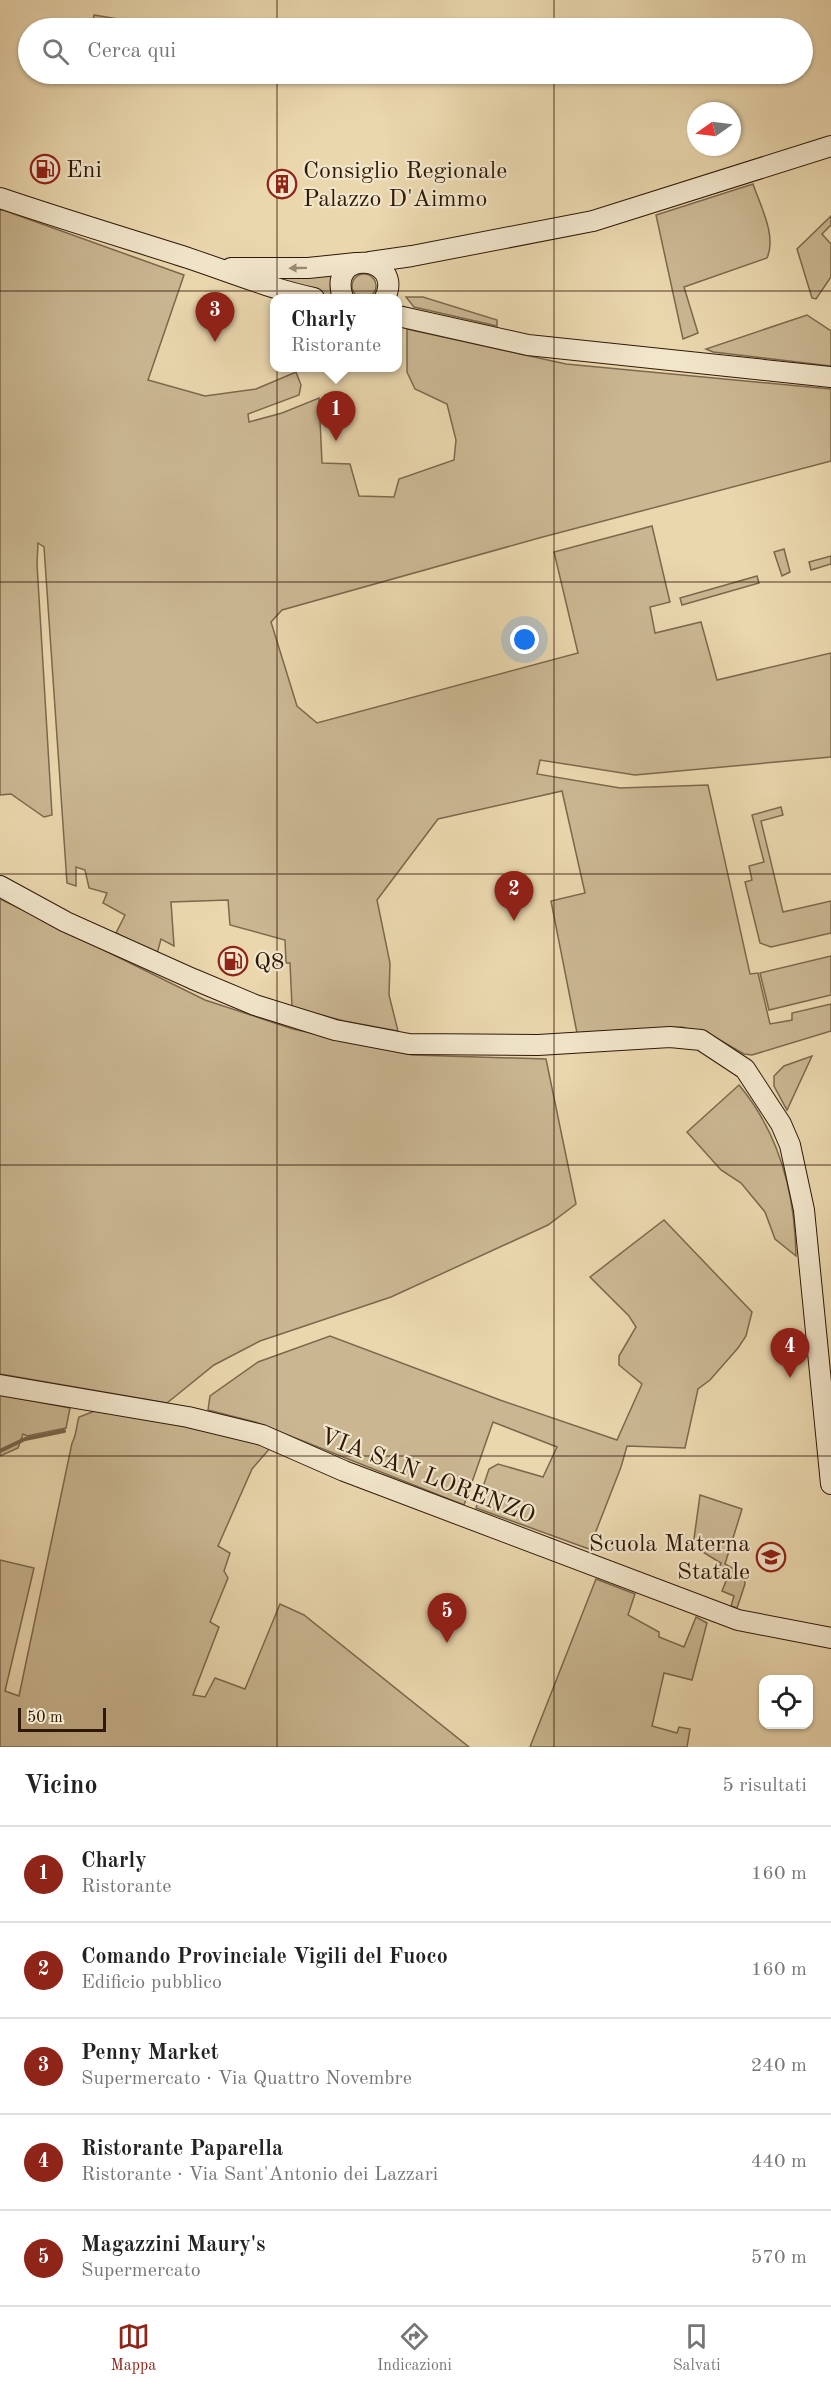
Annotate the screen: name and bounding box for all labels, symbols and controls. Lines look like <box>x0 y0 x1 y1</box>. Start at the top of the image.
search box <box>18 18 813 84</box>
icon: search <box>39 35 72 68</box>
text: Cerca qui <box>87 40 176 62</box>
north arrow <box>687 102 741 156</box>
fuel station icon: Eni <box>29 153 61 185</box>
place label: Eni <box>66 159 102 183</box>
place label: Consiglio Regionale Palazzo D'Aimmo <box>303 160 507 212</box>
building icon: Consiglio Regionale Palazzo D'Aimmo <box>266 168 298 200</box>
one-way arrow <box>288 263 307 273</box>
pin: 3 <box>196 292 234 342</box>
popup <box>270 294 402 372</box>
text: Charly <box>291 309 357 331</box>
text: Ristorante <box>291 336 381 356</box>
pin: 1 <box>316 392 356 441</box>
your location <box>510 625 539 654</box>
pin: 2 <box>494 872 534 921</box>
fuel station icon: Q8 <box>217 945 249 977</box>
place label: Q8 <box>254 951 285 975</box>
pin: 4 <box>770 1328 810 1378</box>
street label: VIA SAN LORENZO <box>316 1425 538 1529</box>
place label: Scuola Materna Statale <box>589 1533 750 1585</box>
school or university icon: Scuola Materna Statale <box>755 1541 787 1573</box>
pin: 5 <box>428 1594 466 1643</box>
map controls <box>759 1675 813 1729</box>
button: locate <box>759 1675 813 1729</box>
scale bar <box>18 1705 106 1732</box>
text: 50 m <box>27 1710 63 1726</box>
text: Vicino <box>24 1773 98 1799</box>
text: 5 risultati <box>722 1776 807 1796</box>
text: Charly <box>81 1850 147 1872</box>
text: 1 <box>38 1864 49 1884</box>
text: 160 m <box>751 1864 807 1884</box>
text: Ristorante <box>81 1877 171 1897</box>
text: Comando Provinciale Vigili del Fuoco <box>81 1946 448 1968</box>
text: 2 <box>38 1960 49 1980</box>
text: 160 m <box>751 1960 807 1980</box>
text: Edificio pubblico <box>81 1973 222 1993</box>
text: Penny Market <box>81 2042 219 2064</box>
text: 3 <box>38 2056 49 2076</box>
text: 240 m <box>751 2056 807 2076</box>
text: Supermercato · Via Quattro Novembre <box>81 2069 412 2089</box>
text: Ristorante Paparella <box>81 2138 283 2160</box>
text: 4 <box>38 2152 49 2172</box>
text: 440 m <box>751 2152 807 2172</box>
text: Ristorante · Via Sant'Antonio dei Lazzari <box>81 2165 438 2185</box>
text: Magazzini Maury's <box>81 2234 265 2256</box>
text: 5 <box>38 2248 49 2268</box>
text: 570 m <box>751 2248 807 2268</box>
text: Supermercato <box>81 2261 201 2281</box>
tab: Mappa <box>110 2320 156 2376</box>
tab: Indicazioni <box>377 2320 452 2376</box>
tab: Salvati <box>673 2320 721 2376</box>

